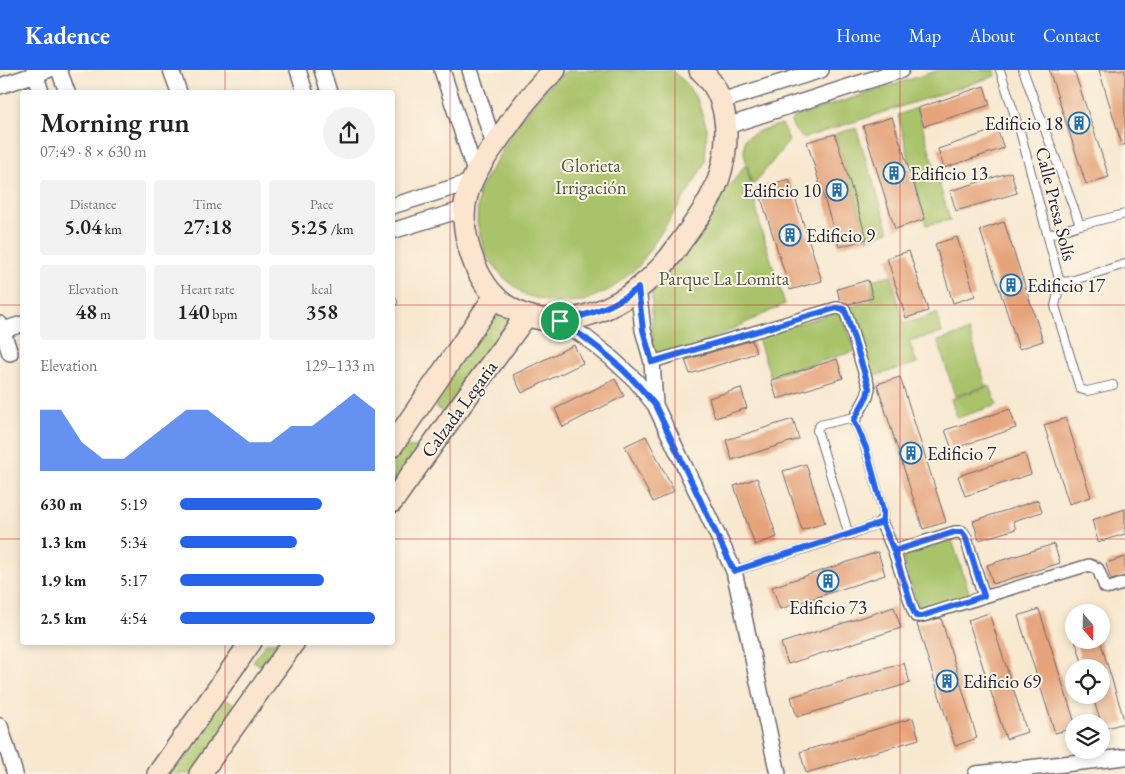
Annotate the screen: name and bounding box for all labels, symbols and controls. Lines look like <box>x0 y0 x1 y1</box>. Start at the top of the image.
text: Kadence <box>25 20 110 51</box>
text: Home <box>836 24 881 47</box>
text: Map <box>909 24 941 47</box>
text: About <box>969 24 1015 47</box>
text: Contact <box>1043 24 1100 47</box>
text: Morning run <box>40 104 190 140</box>
button: share <box>323 107 375 159</box>
place label: Edificio 18 <box>985 111 1063 136</box>
building icon: Edificio 18 <box>1067 111 1091 135</box>
text: 07:49 · 8 × 630 m <box>40 141 147 162</box>
street label: Calle Presa Solís <box>1030 144 1082 264</box>
park label: Glorieta Irrigación <box>555 153 627 200</box>
building icon: Edificio 13 <box>882 161 906 185</box>
place label: Edificio 13 <box>910 161 988 186</box>
place label: Edificio 10 <box>743 178 821 203</box>
building icon: Edificio 10 <box>825 178 849 202</box>
text: Distance <box>70 195 117 213</box>
text: Time <box>193 195 222 213</box>
text: Pace <box>310 195 334 213</box>
text: 5.04 <box>64 213 102 240</box>
text: 27:18 <box>183 213 232 240</box>
text: 5:25 <box>290 213 328 240</box>
text: km <box>102 220 122 238</box>
text: /km <box>328 220 354 238</box>
building icon: Edificio 9 <box>778 223 802 247</box>
place label: Edificio 9 <box>806 223 875 248</box>
park label: Parque La Lomita <box>659 266 790 291</box>
building icon: Edificio 17 <box>999 273 1023 297</box>
place label: Edificio 17 <box>1027 273 1106 298</box>
text: Elevation <box>68 280 118 298</box>
text: Heart rate <box>180 280 235 298</box>
text: kcal <box>311 280 332 298</box>
text: 48 <box>76 298 97 325</box>
text: 140 <box>177 298 210 325</box>
text: 358 <box>306 298 338 325</box>
pin <box>539 300 581 342</box>
text: m <box>97 305 111 323</box>
text: bpm <box>210 305 238 323</box>
icon: arrive <box>546 307 574 335</box>
text: Elevation <box>40 355 98 376</box>
text: 129–133 m <box>304 355 375 376</box>
street label: Calzada Legaria <box>415 355 503 463</box>
building icon: Edificio 7 <box>899 441 923 465</box>
place label: Edificio 7 <box>927 441 997 466</box>
text: 630 m <box>40 494 82 515</box>
text: 5:19 <box>120 494 147 515</box>
text: 1.3 km <box>40 532 86 553</box>
text: 5:34 <box>120 532 147 553</box>
building icon: Edificio 73 <box>816 569 840 593</box>
text: 1.9 km <box>40 570 86 591</box>
text: 5:17 <box>120 570 147 591</box>
place label: Edificio 73 <box>789 595 867 620</box>
north arrow <box>1065 604 1110 649</box>
map controls <box>1065 604 1110 759</box>
text: 2.5 km <box>40 608 86 629</box>
text: 4:54 <box>120 608 147 629</box>
button: locate <box>1065 659 1110 704</box>
building icon: Edificio 69 <box>935 669 959 693</box>
place label: Edificio 69 <box>963 669 1041 694</box>
button: layers <box>1065 714 1110 759</box>

